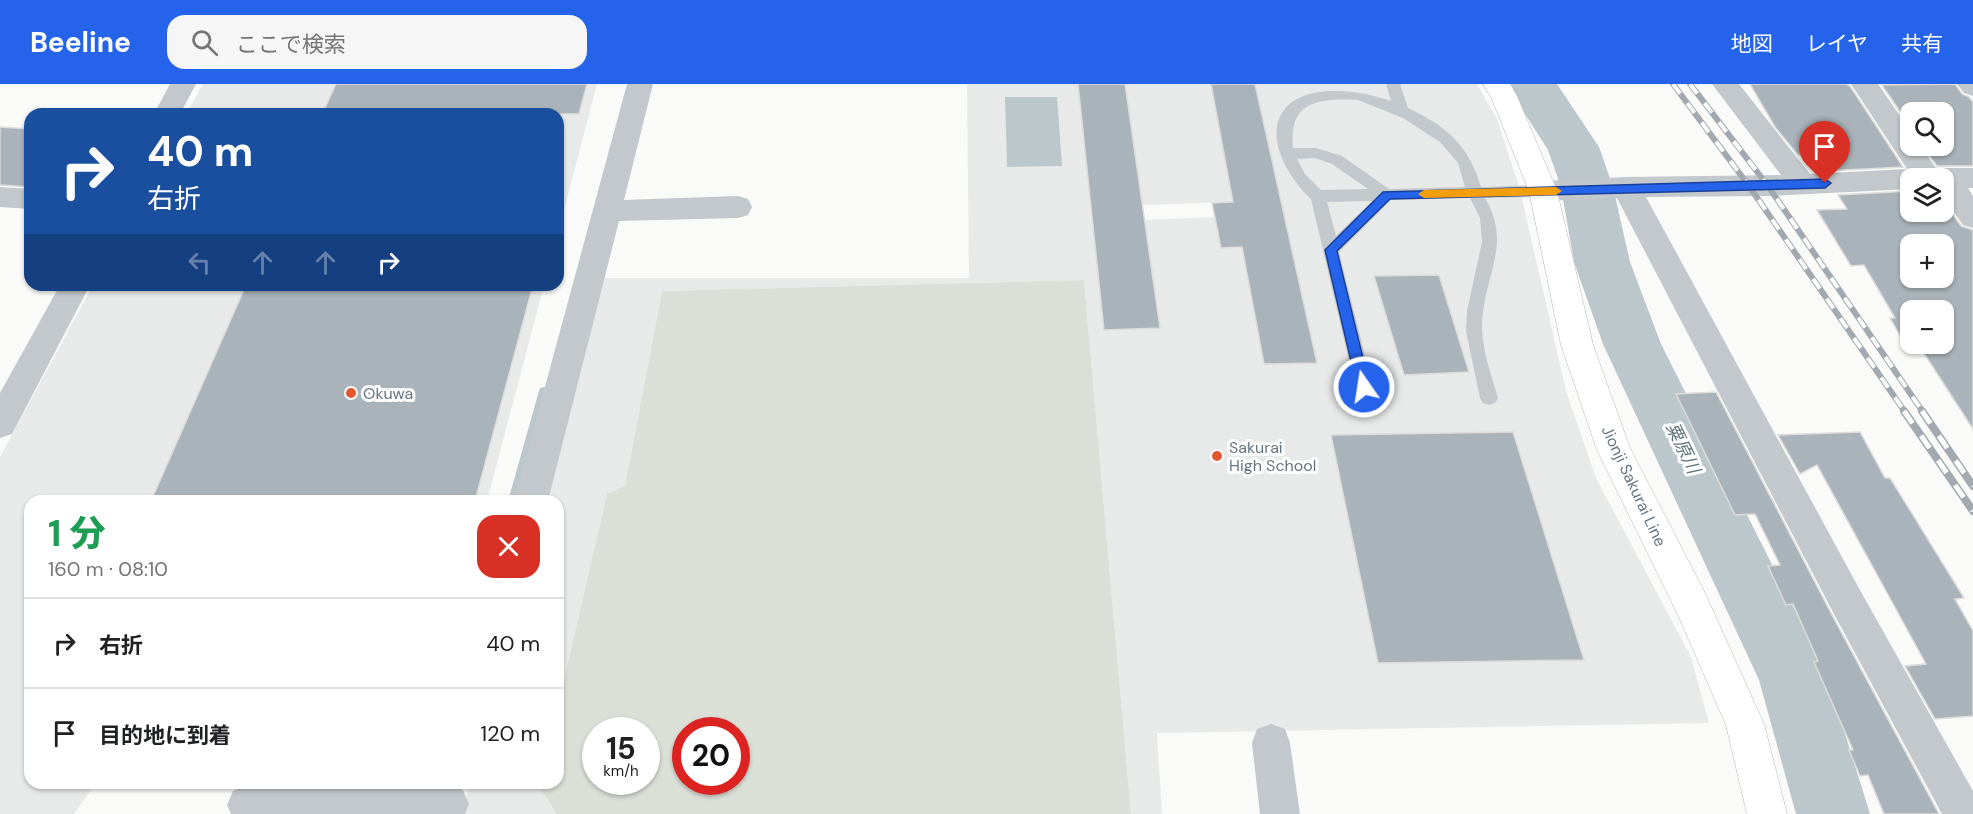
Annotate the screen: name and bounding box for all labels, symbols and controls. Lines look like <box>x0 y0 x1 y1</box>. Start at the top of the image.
search box <box>167 15 587 69</box>
text: Beeline <box>30 24 131 61</box>
icon: search <box>188 26 221 59</box>
text: ここで検索 <box>236 30 346 59</box>
text: 地図 <box>1731 30 1773 58</box>
text: レイヤ <box>1806 30 1868 58</box>
text: 共有 <box>1901 30 1943 58</box>
map controls <box>1900 102 1954 354</box>
button: search <box>1900 102 1954 156</box>
pin <box>1799 121 1850 183</box>
text: 40 m <box>147 124 253 179</box>
icon: arrive <box>1808 130 1841 163</box>
icon: right <box>48 132 126 210</box>
button: layers <box>1900 168 1954 222</box>
text: 右折 <box>147 181 201 216</box>
button: + <box>1900 234 1954 288</box>
icon: left <box>183 246 216 279</box>
icon: ahead <box>246 246 279 279</box>
icon: ahead <box>309 246 342 279</box>
icon: right <box>372 246 405 279</box>
button: − <box>1900 300 1954 354</box>
position arrow <box>1332 355 1396 419</box>
place label: Okuwa <box>363 383 413 404</box>
marker: Okuwa <box>344 386 358 400</box>
water label: 粟原川 <box>1660 418 1706 479</box>
street label: Jionji Sakurai Line <box>1597 422 1671 550</box>
place label: Sakurai High School <box>1229 437 1316 476</box>
marker: Sakurai High School <box>1210 449 1224 463</box>
text: 1 分 <box>48 510 106 557</box>
button: close <box>477 515 540 578</box>
text: 160 m · 08:10 <box>48 556 168 582</box>
icon: right <box>48 627 81 660</box>
text: 40 m <box>486 629 540 658</box>
text: 右折 <box>99 631 143 660</box>
icon: arrive <box>48 717 81 750</box>
speed limit sign: 20 <box>672 717 750 795</box>
text: 120 m <box>480 719 540 748</box>
text: 目的地に到着 <box>99 721 231 750</box>
text: 15 <box>606 729 636 768</box>
text: km/h <box>603 761 639 781</box>

